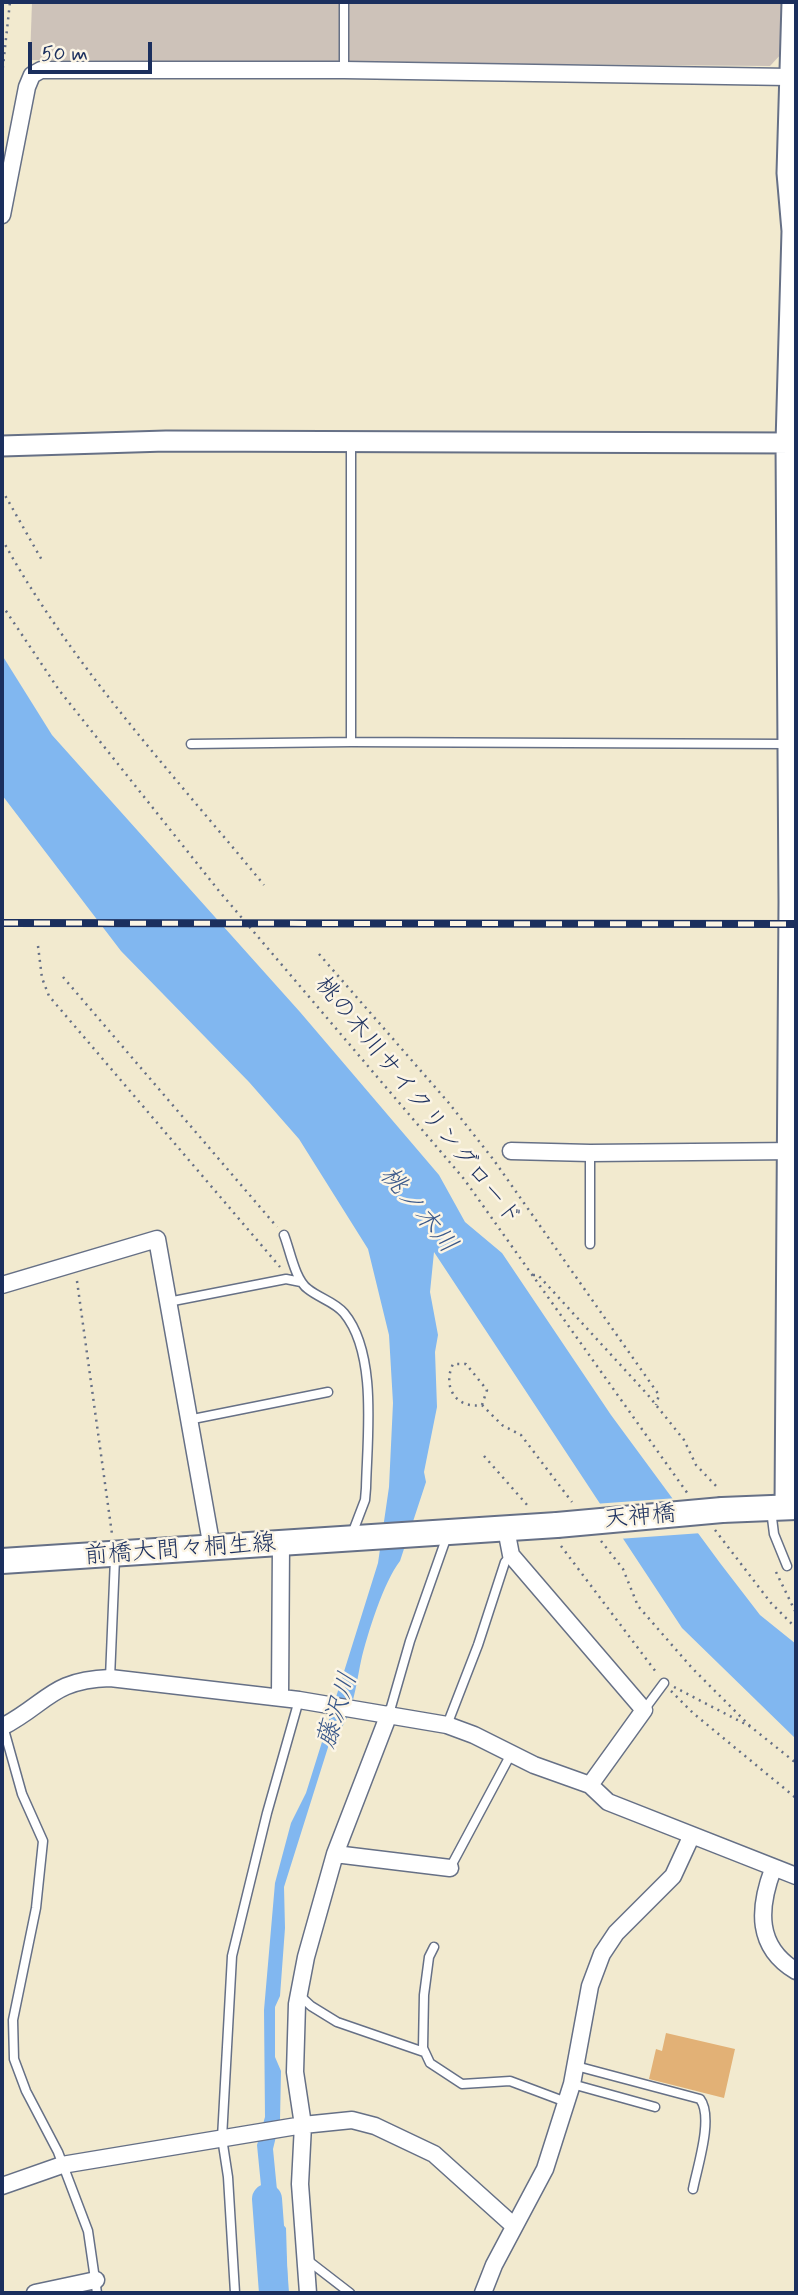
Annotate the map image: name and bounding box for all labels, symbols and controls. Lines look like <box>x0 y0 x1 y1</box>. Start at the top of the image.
scale bar <box>32 28 156 72</box>
text: 50 m <box>41 40 88 68</box>
street label: 桃の木川サイクリングロード <box>308 972 526 1232</box>
water label: 桃ノ木川 <box>372 1161 462 1261</box>
street label: 天神橋 <box>603 1501 677 1535</box>
street label: 前橋大間々桐生線 <box>83 1530 277 1572</box>
water label: 藤沢川 <box>312 1669 366 1753</box>

